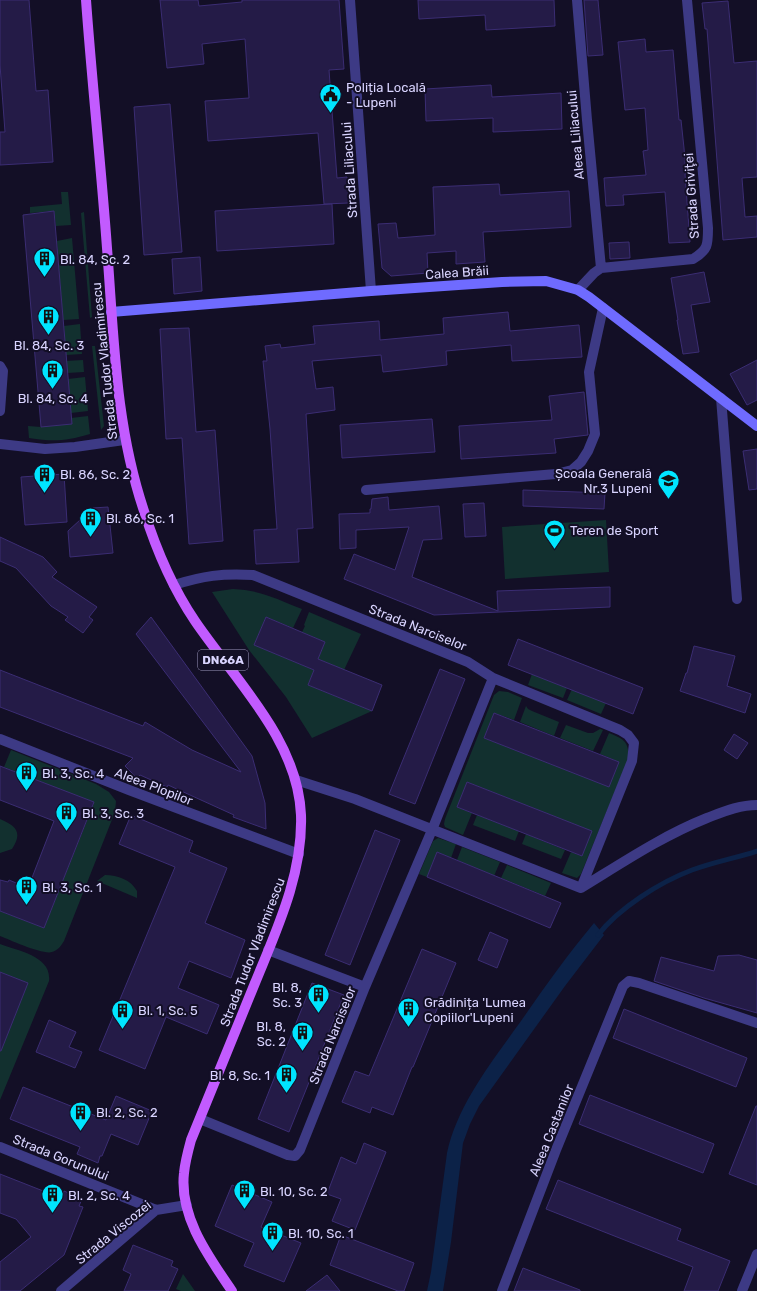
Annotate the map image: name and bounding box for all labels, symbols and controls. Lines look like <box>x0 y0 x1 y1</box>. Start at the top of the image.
place label: Poliția Locală - Lupeni <box>346 80 426 110</box>
public building icon: Poliția Locală - Lupeni <box>317 81 343 114</box>
street label: Aleea Liliacului <box>564 90 587 180</box>
street label: Strada Liliacului <box>339 121 360 219</box>
street label: Strada Griviţei <box>681 153 702 239</box>
building icon: Bl. 84, Sc. 2 <box>31 246 57 279</box>
place label: Bl. 84, Sc. 2 <box>60 252 130 267</box>
street label: Calea Brăii <box>425 263 489 282</box>
street label: Strada Tudor Vladimirescu <box>89 282 120 440</box>
building icon: Bl. 84, Sc. 3 <box>36 304 62 337</box>
place label: Bl. 84, Sc. 3 <box>14 338 84 353</box>
building icon: Bl. 84, Sc. 4 <box>40 357 66 390</box>
place label: Bl. 84, Sc. 4 <box>18 391 88 406</box>
building icon: Bl. 86, Sc. 2 <box>31 461 57 494</box>
place label: Școala Generală Nr.3 Lupeni <box>555 466 652 496</box>
place label: Bl. 86, Sc. 2 <box>60 467 130 482</box>
school or university icon: Școala Generală Nr.3 Lupeni <box>655 467 681 500</box>
building icon: Bl. 86, Sc. 1 <box>77 505 103 538</box>
place label: Bl. 86, Sc. 1 <box>106 511 174 526</box>
sports icon: Teren de Sport <box>542 517 568 550</box>
place label: Teren de Sport <box>570 523 658 538</box>
street label: Strada Narciselor <box>367 601 469 654</box>
road number: DN66A <box>198 650 248 670</box>
building icon: Bl. 3, Sc. 4 <box>13 760 39 793</box>
street label: Aleea Plopilor <box>113 765 195 808</box>
place label: Bl. 3, Sc. 4 <box>42 766 104 781</box>
building icon: Bl. 3, Sc. 3 <box>53 800 79 833</box>
place label: Bl. 3, Sc. 3 <box>82 806 144 821</box>
building icon: Bl. 3, Sc. 1 <box>13 874 39 907</box>
street label: Strada Tudor Vladimirescu <box>217 876 288 1029</box>
place label: Bl. 3, Sc. 1 <box>42 880 102 895</box>
place label: Bl. 8, Sc. 3 <box>272 980 302 1010</box>
building icon: Bl. 8, Sc. 3 <box>305 981 331 1014</box>
street label: Strada Narciselor <box>306 984 359 1086</box>
place label: Grădinița 'Lumea Copiilor'Lupeni <box>424 995 526 1025</box>
building icon: Grădinița 'Lumea Copiilor'Lupeni <box>395 996 421 1029</box>
building icon: Bl. 1, Sc. 5 <box>110 997 136 1030</box>
place label: Bl. 1, Sc. 5 <box>138 1003 198 1018</box>
place label: Bl. 8, Sc. 2 <box>256 1019 286 1049</box>
building icon: Bl. 8, Sc. 2 <box>289 1020 315 1053</box>
building icon: Bl. 8, Sc. 1 <box>273 1062 299 1095</box>
place label: Bl. 8, Sc. 1 <box>210 1068 270 1083</box>
street label: Aleea Castanilor <box>526 1082 577 1178</box>
building icon: Bl. 2, Sc. 2 <box>67 1099 93 1132</box>
place label: Bl. 2, Sc. 2 <box>96 1105 158 1120</box>
street label: Strada Gorunului <box>11 1131 111 1184</box>
building icon: Bl. 10, Sc. 2 <box>232 1178 258 1211</box>
building icon: Bl. 2, Sc. 4 <box>40 1182 66 1215</box>
place label: Bl. 10, Sc. 2 <box>260 1184 328 1199</box>
place label: Bl. 2, Sc. 4 <box>68 1188 130 1203</box>
street label: Strada Viscozei <box>73 1197 154 1267</box>
building icon: Bl. 10, Sc. 1 <box>260 1220 286 1253</box>
place label: Bl. 10, Sc. 1 <box>288 1226 354 1241</box>

